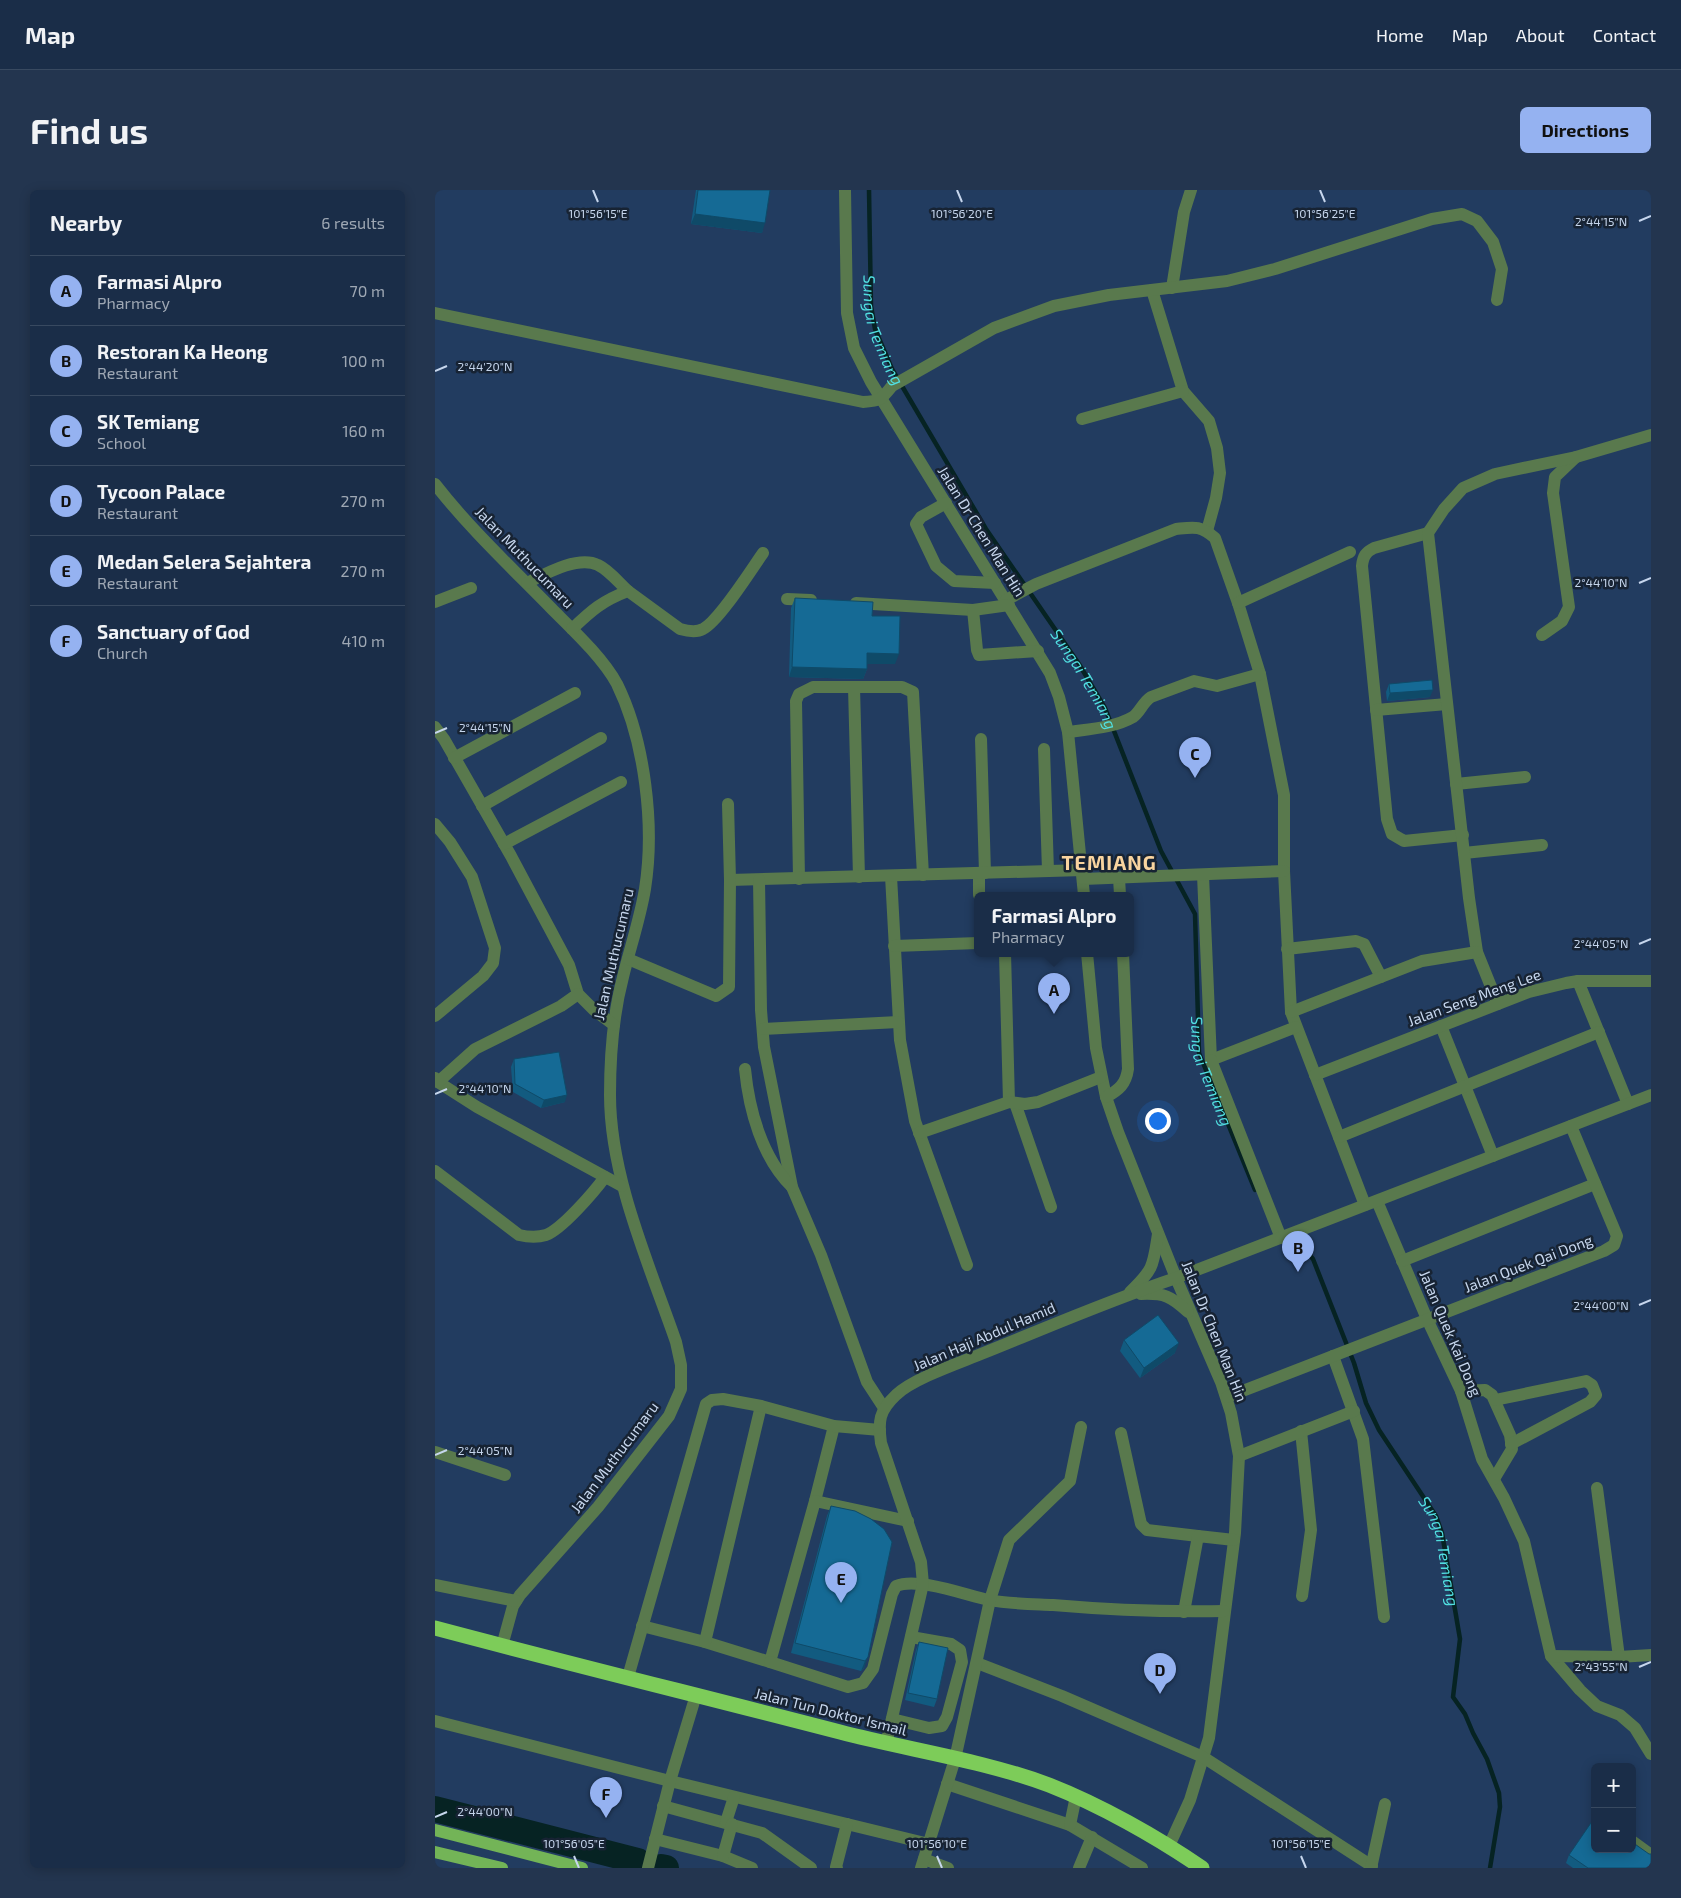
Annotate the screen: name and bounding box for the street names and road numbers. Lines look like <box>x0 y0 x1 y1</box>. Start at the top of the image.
street label: Jalan Dr Chen Man Hin <box>935 462 1029 600</box>
street label: Jalan Muthucumaru <box>472 502 578 612</box>
street label: Jalan Muthucumaru <box>589 886 637 1022</box>
street label: Jalan Seng Meng Lee <box>1405 965 1543 1029</box>
street label: Jalan Quek Qai Dong <box>1461 1230 1596 1297</box>
street label: Jalan Dr Chen Man Hin <box>1178 1258 1252 1404</box>
street label: Jalan Quek Kai Dong <box>1415 1267 1486 1400</box>
street label: Jalan Haji Abdul Hamid <box>910 1298 1058 1375</box>
street label: Jalan Muthucumaru <box>566 1398 662 1516</box>
street label: Jalan Tun Doktor Ismail <box>753 1683 909 1739</box>

